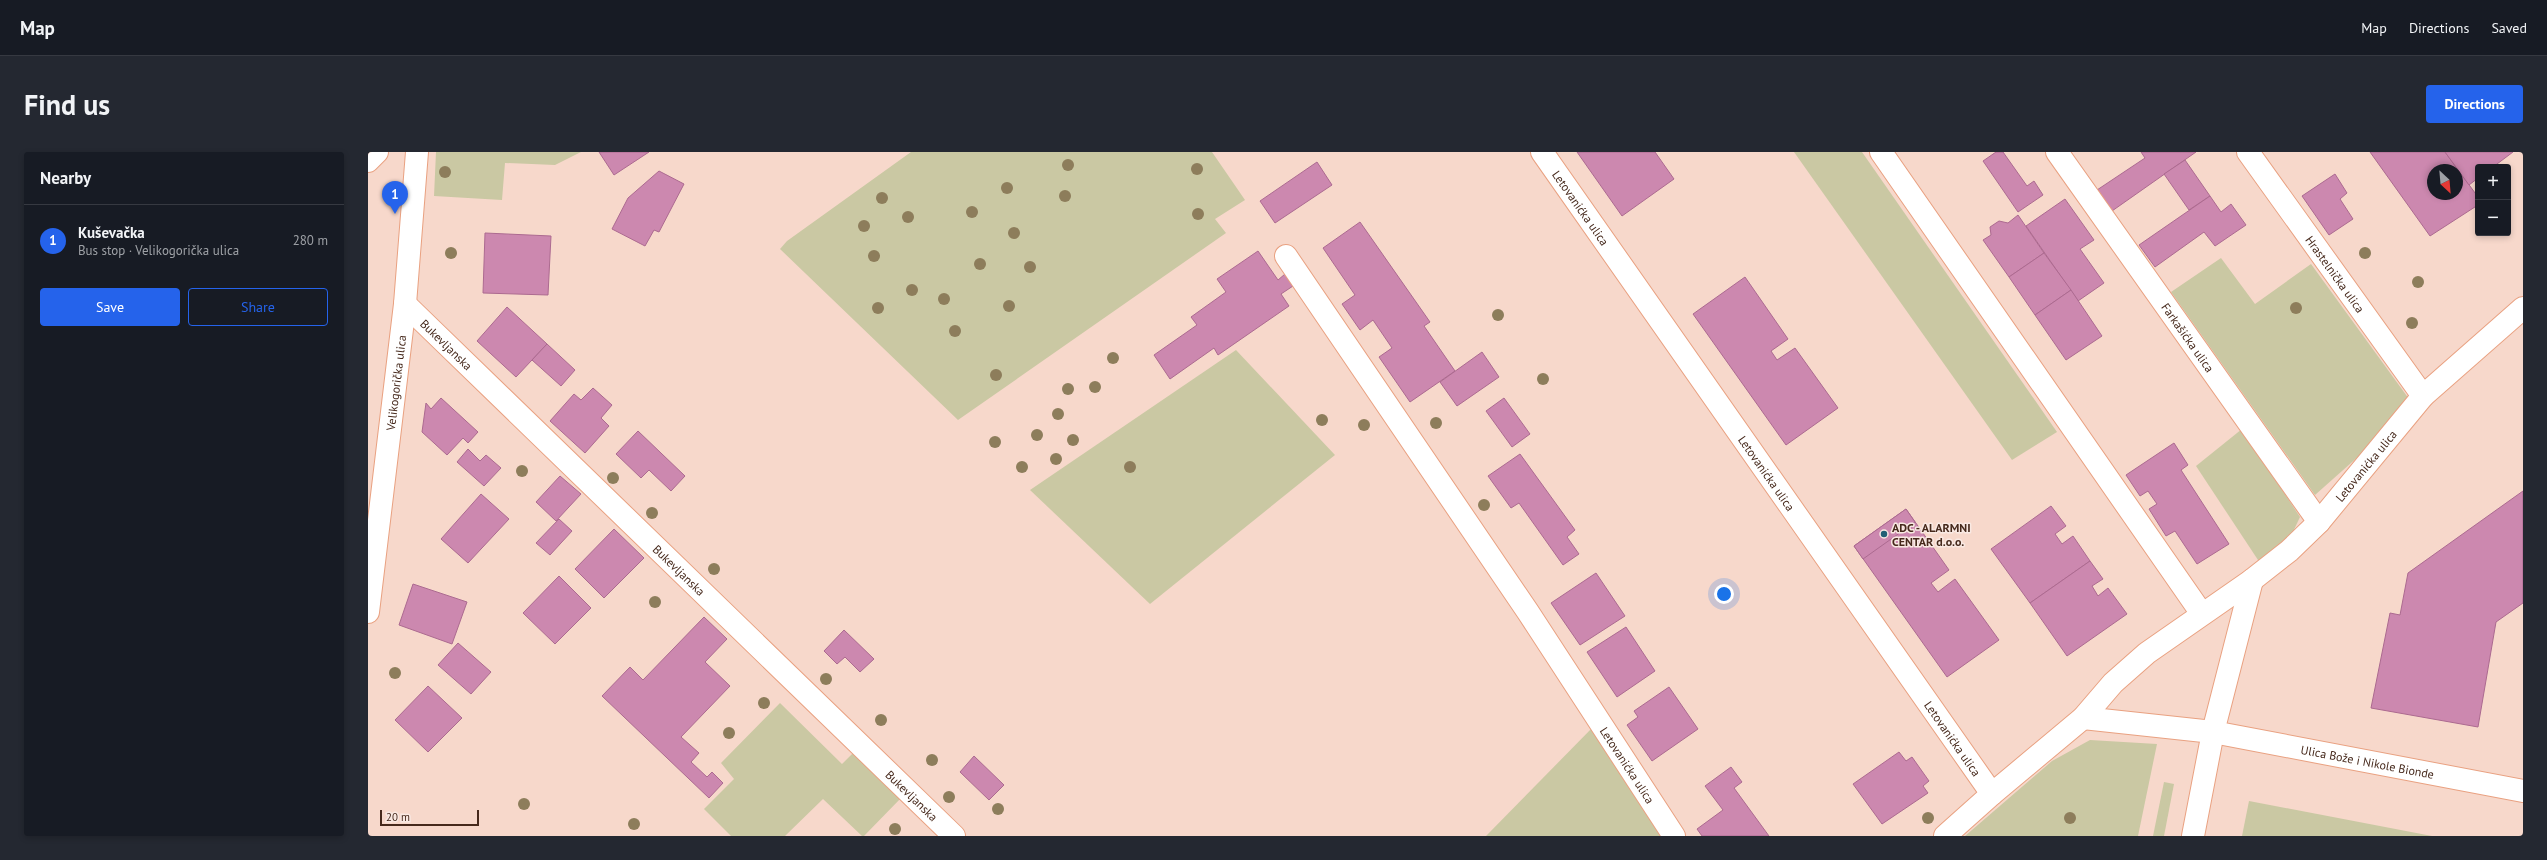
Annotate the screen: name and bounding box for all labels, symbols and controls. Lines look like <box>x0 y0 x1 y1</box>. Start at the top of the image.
text: Map <box>20 16 55 40</box>
text: Map <box>2361 19 2387 37</box>
text: Directions <box>2409 19 2469 37</box>
text: Saved <box>2491 19 2527 37</box>
button: Directions <box>2426 85 2523 123</box>
text: Find us <box>24 86 110 123</box>
north arrow <box>2427 164 2463 200</box>
map controls <box>2475 164 2511 236</box>
button: + <box>2475 164 2511 200</box>
text: Nearby <box>40 167 91 189</box>
street label: Letovanićka ulica <box>1550 167 1613 248</box>
pin: 1 <box>382 181 408 214</box>
button: − <box>2475 200 2511 236</box>
text: Kuševačka <box>78 223 145 242</box>
text: 1 <box>49 232 57 249</box>
text: 280 m <box>293 232 328 249</box>
street label: Hrastelnička ulica <box>2303 232 2368 315</box>
text: Bus stop · Velikogorička ulica <box>78 242 239 259</box>
button: Save <box>40 288 180 326</box>
button: Share <box>188 288 328 326</box>
street label: Farkašićka ulica <box>2159 300 2218 375</box>
street label: Bukevljanska <box>417 316 476 373</box>
street label: Velikogorička ulica <box>382 334 409 432</box>
street label: Letovanićka ulica <box>2332 427 2400 504</box>
street label: Letovanićka ulica <box>1736 433 1799 513</box>
place label: ADC - ALARMNI CENTAR d.o.o. <box>1892 520 1971 549</box>
marker: ADC - ALARMNI CENTAR d.o.o. <box>1879 529 1889 539</box>
street label: Bukevljanska <box>650 541 709 598</box>
your location <box>1714 584 1734 604</box>
street label: Letovanićka ulica <box>1921 698 1984 779</box>
street label: Letovanićka ulica <box>1597 724 1658 806</box>
street label: Ulica Bože i Nikole Bionde <box>2300 741 2435 781</box>
street label: Bukevljanska <box>883 767 941 824</box>
scale bar <box>380 808 479 827</box>
text: 20 m <box>386 810 410 824</box>

